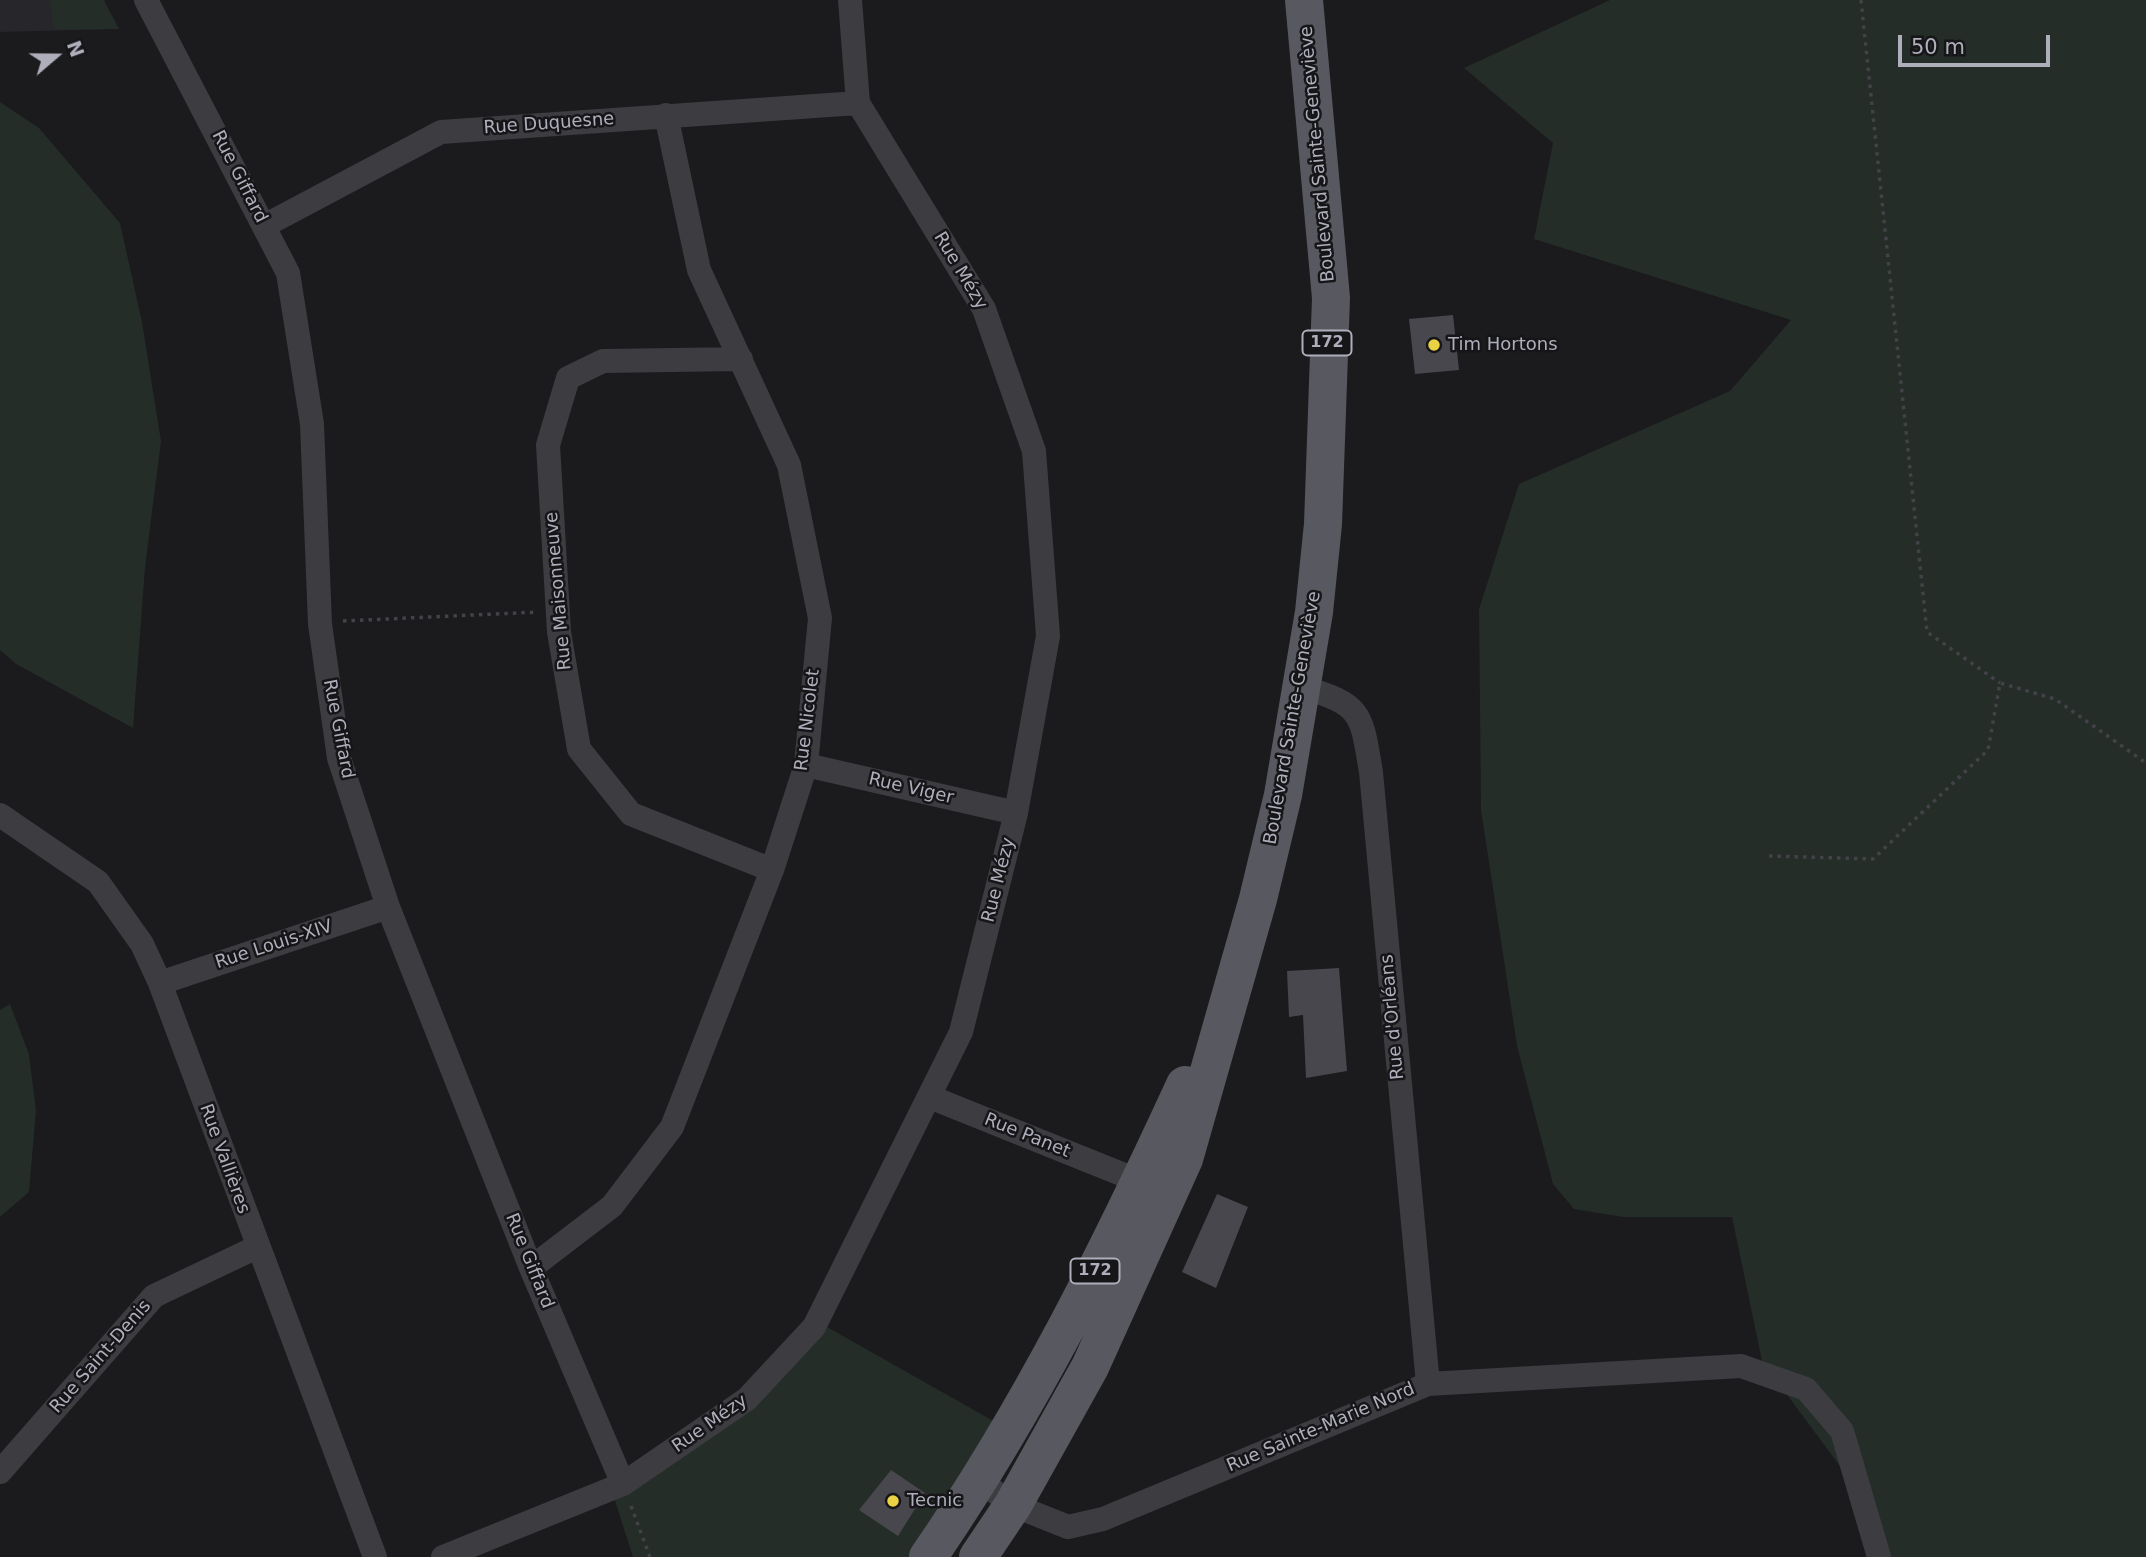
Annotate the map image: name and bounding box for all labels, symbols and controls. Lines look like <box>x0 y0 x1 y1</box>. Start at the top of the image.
north arrow <box>21 21 91 91</box>
scale bar <box>1901 21 2053 65</box>
street label: Boulevard Sainte-Geneviève <box>1296 25 1340 283</box>
text: 50 m <box>1911 35 1965 59</box>
text: N <box>63 38 89 60</box>
street label: Rue Duquesne <box>483 109 615 139</box>
street label: Rue Giffard <box>206 127 272 227</box>
street label: Rue Mézy <box>928 228 992 314</box>
road number: 172 <box>1302 330 1352 356</box>
place label: Tim Hortons <box>1448 334 1558 356</box>
marker: Tim Hortons <box>1426 337 1442 353</box>
street label: Rue Maisonneuve <box>541 511 577 671</box>
street label: Boulevard Sainte-Geneviève <box>1260 590 1326 846</box>
street label: Rue Nicolet <box>791 668 825 772</box>
street label: Rue Giffard <box>318 677 358 781</box>
street label: Rue Viger <box>866 769 956 809</box>
street label: Rue Mézy <box>978 835 1020 925</box>
street label: Rue Louis-XIV <box>213 916 335 974</box>
street label: Rue d'Orléans <box>1377 953 1409 1081</box>
street label: Rue Vallières <box>194 1101 254 1217</box>
street label: Rue Panet <box>981 1109 1073 1163</box>
street label: Rue Giffard <box>500 1210 558 1312</box>
road number: 172 <box>1070 1259 1120 1284</box>
street label: Rue Saint-Denis <box>46 1296 156 1418</box>
street label: Rue Sainte-Marie Nord <box>1224 1379 1418 1477</box>
street label: Rue Mézy <box>668 1390 752 1458</box>
place label: Tecnic <box>907 1490 962 1512</box>
marker: Tecnic <box>885 1493 901 1509</box>

